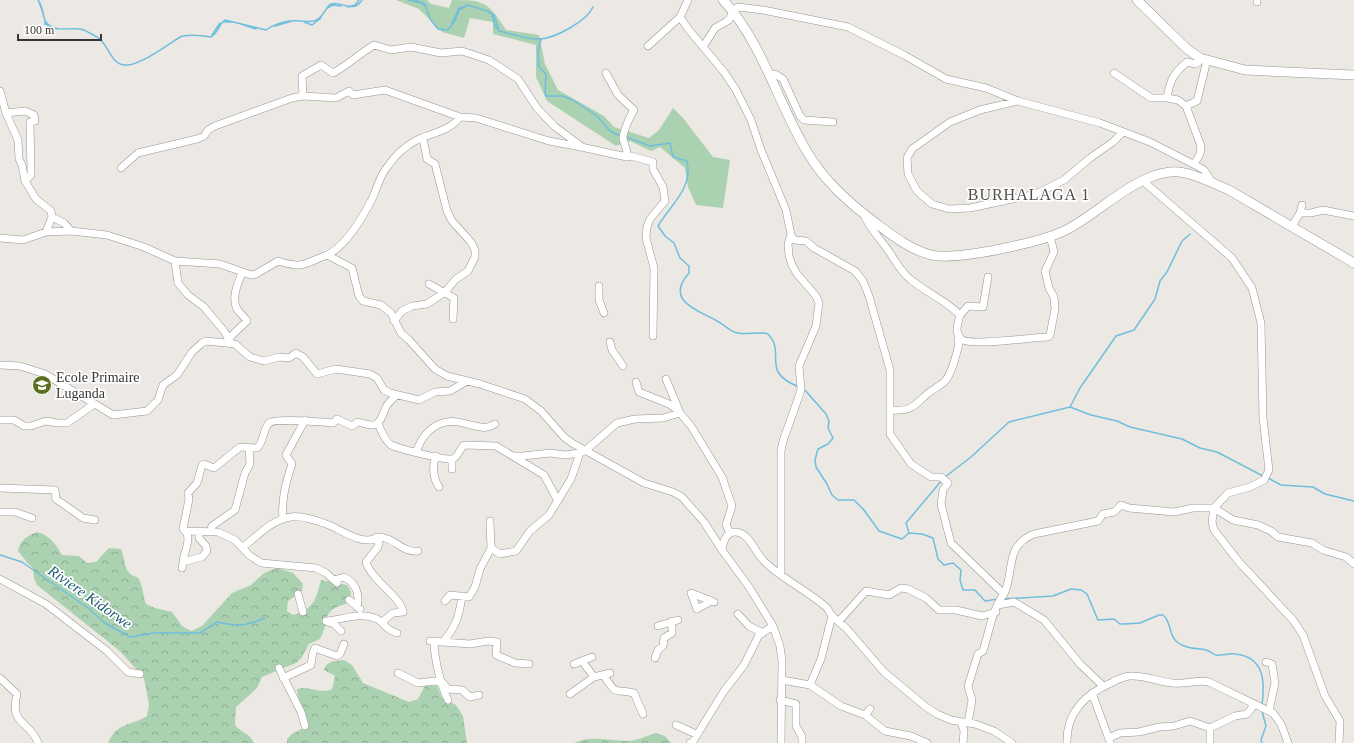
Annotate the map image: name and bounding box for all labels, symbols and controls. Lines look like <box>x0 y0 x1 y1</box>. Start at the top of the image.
scale bar <box>18 16 101 42</box>
text: 100 m <box>24 23 55 37</box>
district label: BURHALAGA 1 <box>968 186 1090 203</box>
place label: Ecole Primaire Luganda <box>56 370 140 401</box>
school or university icon: Ecole Primaire Luganda <box>31 374 53 396</box>
water label: Riviere Kidorwe <box>44 562 135 632</box>

